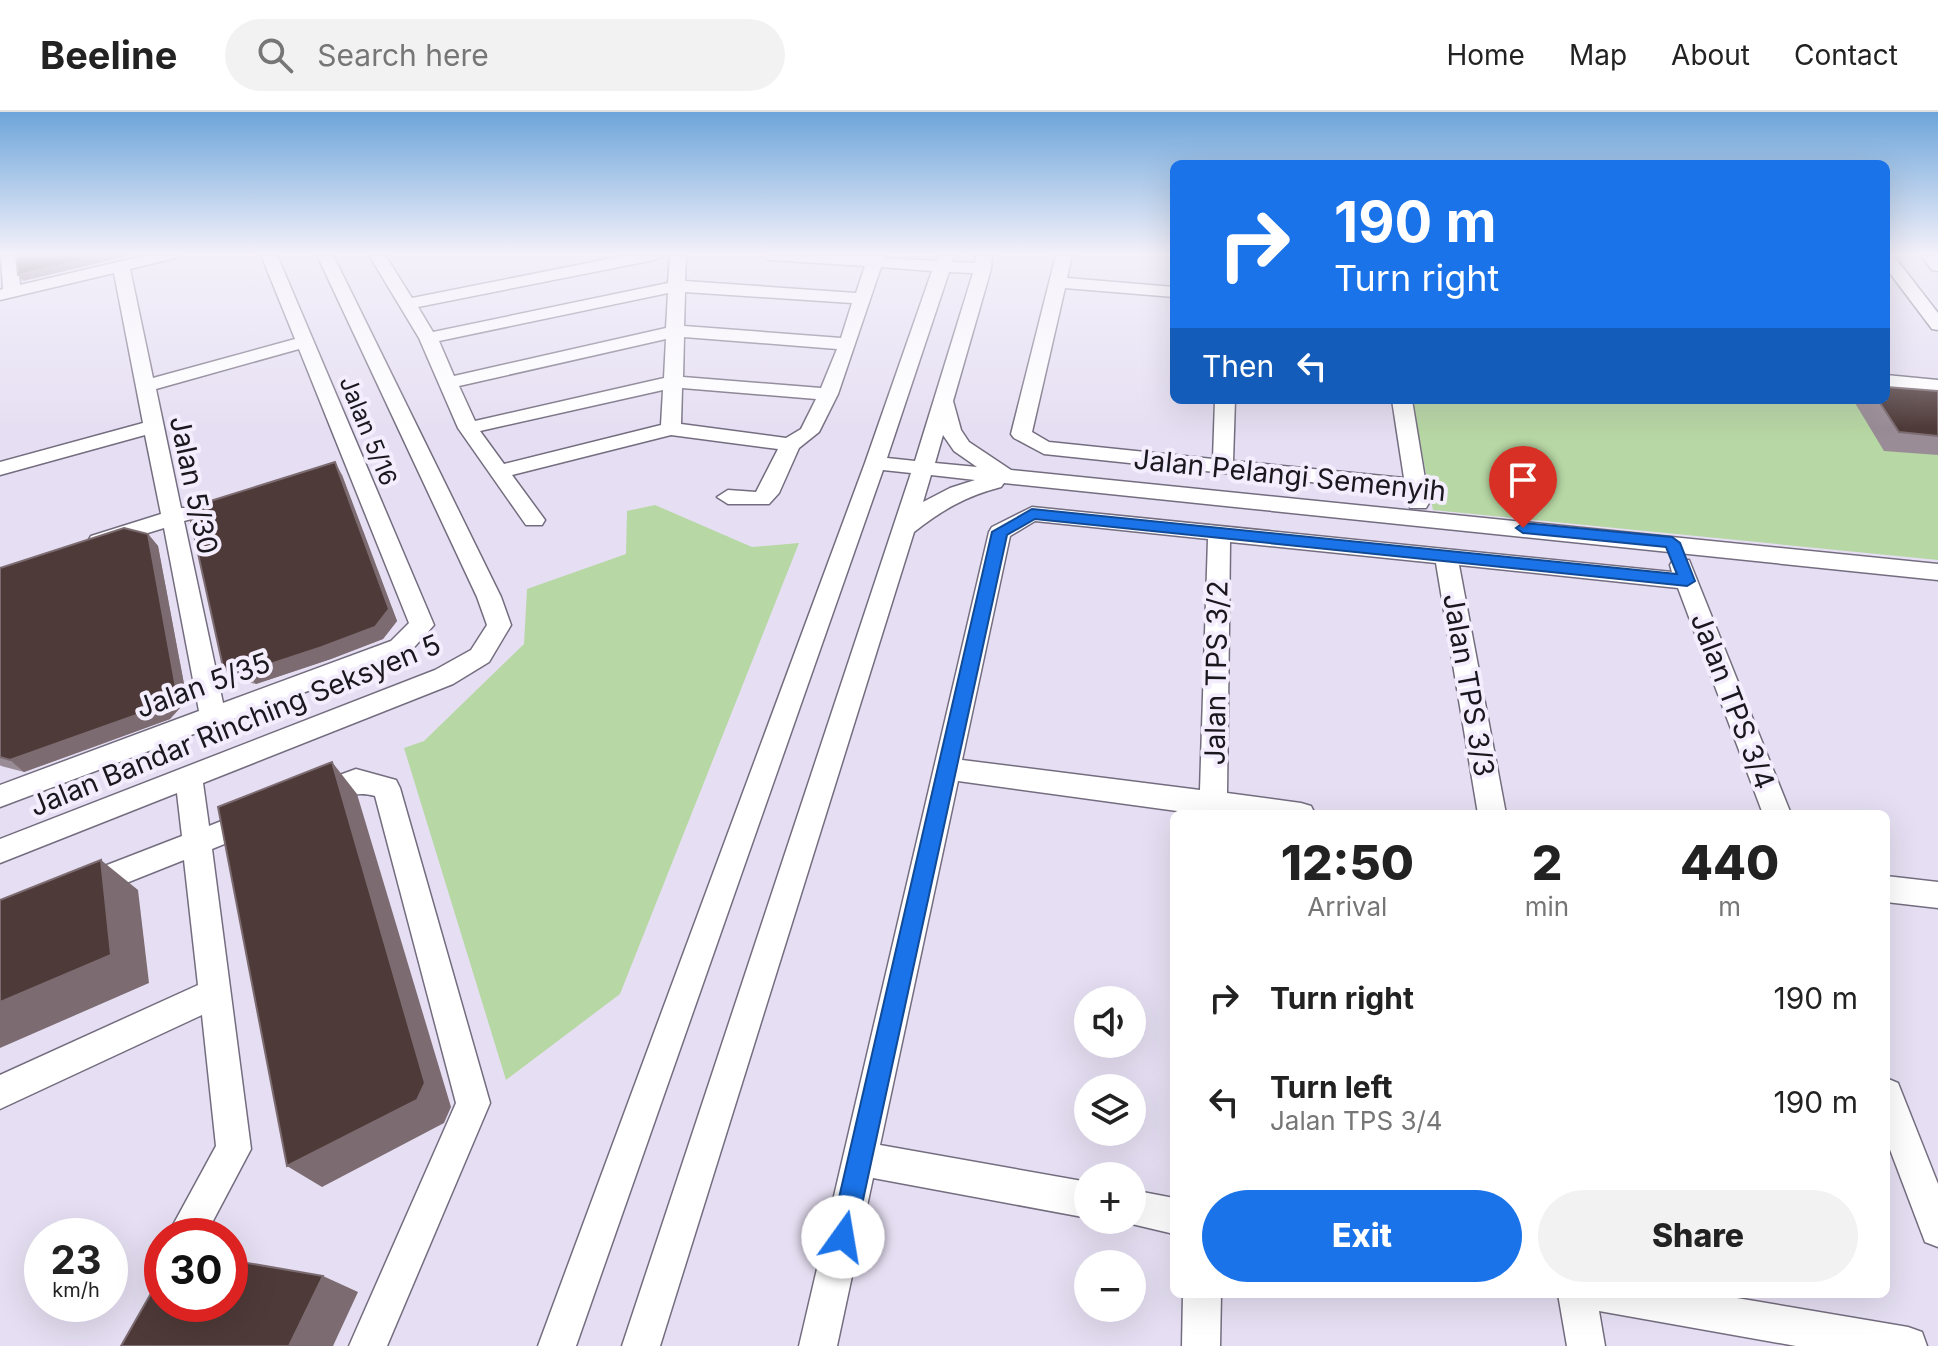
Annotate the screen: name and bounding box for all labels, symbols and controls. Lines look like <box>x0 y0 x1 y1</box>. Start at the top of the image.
search box <box>225 19 785 91</box>
text: Beeline <box>40 32 177 78</box>
icon: search <box>253 33 297 77</box>
text: Search here <box>317 37 489 73</box>
text: Home <box>1446 38 1525 72</box>
text: Map <box>1569 38 1627 72</box>
text: About <box>1671 38 1750 72</box>
text: Contact <box>1794 38 1898 72</box>
text: 190 m <box>1334 188 1497 256</box>
icon: right <box>1202 192 1306 296</box>
text: Turn right <box>1334 256 1499 300</box>
icon: left <box>1290 344 1334 388</box>
text: Then <box>1202 348 1274 384</box>
street label: Jalan 5/16 <box>333 372 404 490</box>
street label: Jalan 5/30 <box>163 413 225 557</box>
street label: Jalan Pelangi Semenyih <box>1132 442 1448 508</box>
pin <box>1489 446 1557 528</box>
icon: arrive <box>1501 458 1545 502</box>
street label: Jalan TPS 3/2 <box>1197 580 1235 766</box>
street label: Jalan TPS 3/3 <box>1436 591 1502 779</box>
street label: Jalan TPS 3/4 <box>1684 608 1782 794</box>
street label: Jalan Bandar Rinching Seksyen 5 <box>25 627 445 823</box>
street label: Jalan 5/35 <box>131 645 275 725</box>
text: 12:50 <box>1281 833 1414 892</box>
text: 2 <box>1532 833 1562 892</box>
text: 440 <box>1680 833 1779 892</box>
text: Arrival <box>1307 891 1387 922</box>
text: min <box>1525 891 1569 922</box>
text: m <box>1718 891 1741 922</box>
icon: right <box>1202 976 1246 1020</box>
text: Turn right <box>1270 980 1414 1016</box>
text: 190 m <box>1774 980 1858 1016</box>
map controls <box>1074 986 1146 1322</box>
button: sound <box>1074 986 1146 1058</box>
text: Turn left <box>1270 1069 1392 1105</box>
button: layers <box>1074 1074 1146 1146</box>
icon: left <box>1202 1080 1246 1124</box>
text: 190 m <box>1774 1084 1858 1120</box>
text: Jalan TPS 3/4 <box>1270 1105 1443 1136</box>
button: + <box>1074 1162 1146 1234</box>
button: Exit <box>1202 1190 1522 1282</box>
button: Share <box>1538 1190 1858 1282</box>
position arrow <box>801 1195 885 1279</box>
speed limit sign: 30 <box>144 1218 248 1322</box>
text: 23 <box>50 1235 102 1284</box>
button: − <box>1074 1250 1146 1322</box>
text: km/h <box>52 1278 100 1302</box>

